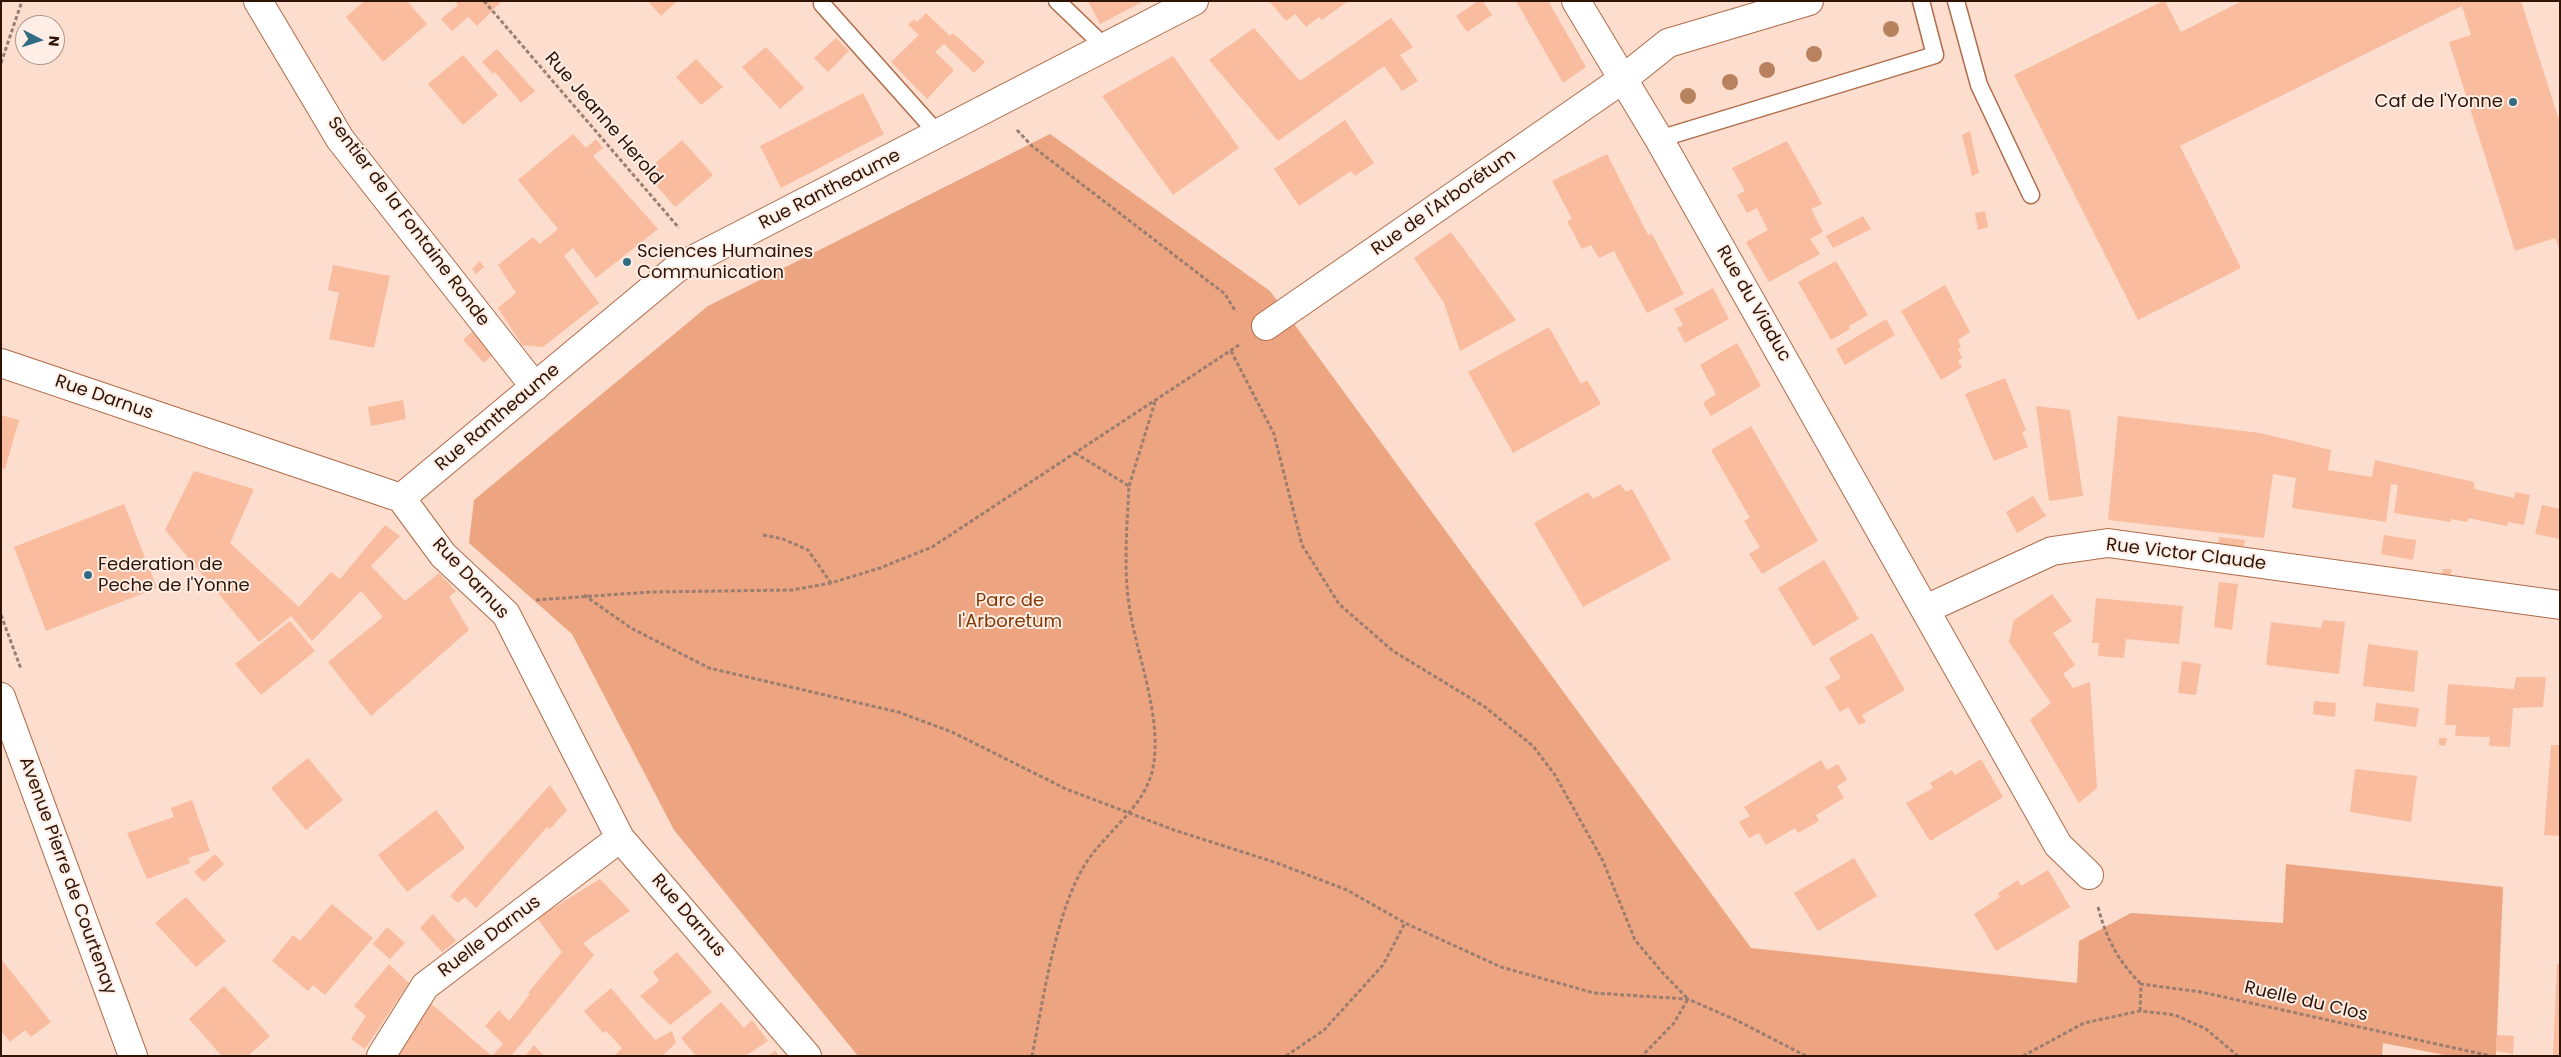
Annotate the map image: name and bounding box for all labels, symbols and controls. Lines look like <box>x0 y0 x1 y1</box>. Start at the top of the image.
north arrow <box>15 15 65 65</box>
text: N <box>44 35 64 47</box>
street label: Rue Jeanne Herold <box>539 48 667 190</box>
place label: Caf de l'Yonne <box>2375 91 2503 113</box>
marker: Caf de l'Yonne <box>2507 96 2519 108</box>
street label: Sentier de la Fontaine Ronde <box>322 113 494 331</box>
street label: Rue Rantheaume <box>756 145 904 235</box>
street label: Rue de l'Arborétum <box>1368 145 1520 261</box>
place label: Sciences Humaines Communication <box>637 241 813 284</box>
street label: Rue du Viaduc <box>1711 242 1795 366</box>
marker: Sciences Humaines Communication <box>621 256 633 268</box>
street label: Rue Rantheaume <box>431 360 565 476</box>
street label: Rue Darnus <box>52 371 156 425</box>
street label: Rue Darnus <box>427 534 513 624</box>
street label: Rue Victor Claude <box>2105 534 2267 576</box>
place label: Federation de Peche de l'Yonne <box>98 554 250 596</box>
marker: Federation de Peche de l'Yonne <box>82 569 94 581</box>
park label: Parc de l'Arboretum <box>958 590 1062 632</box>
street label: Avenue Pierre de Courtenay <box>14 754 120 998</box>
street label: Rue Darnus <box>646 870 730 962</box>
street label: Ruelle Darnus <box>435 892 545 982</box>
street label: Ruelle du Clos <box>2242 977 2370 1027</box>

